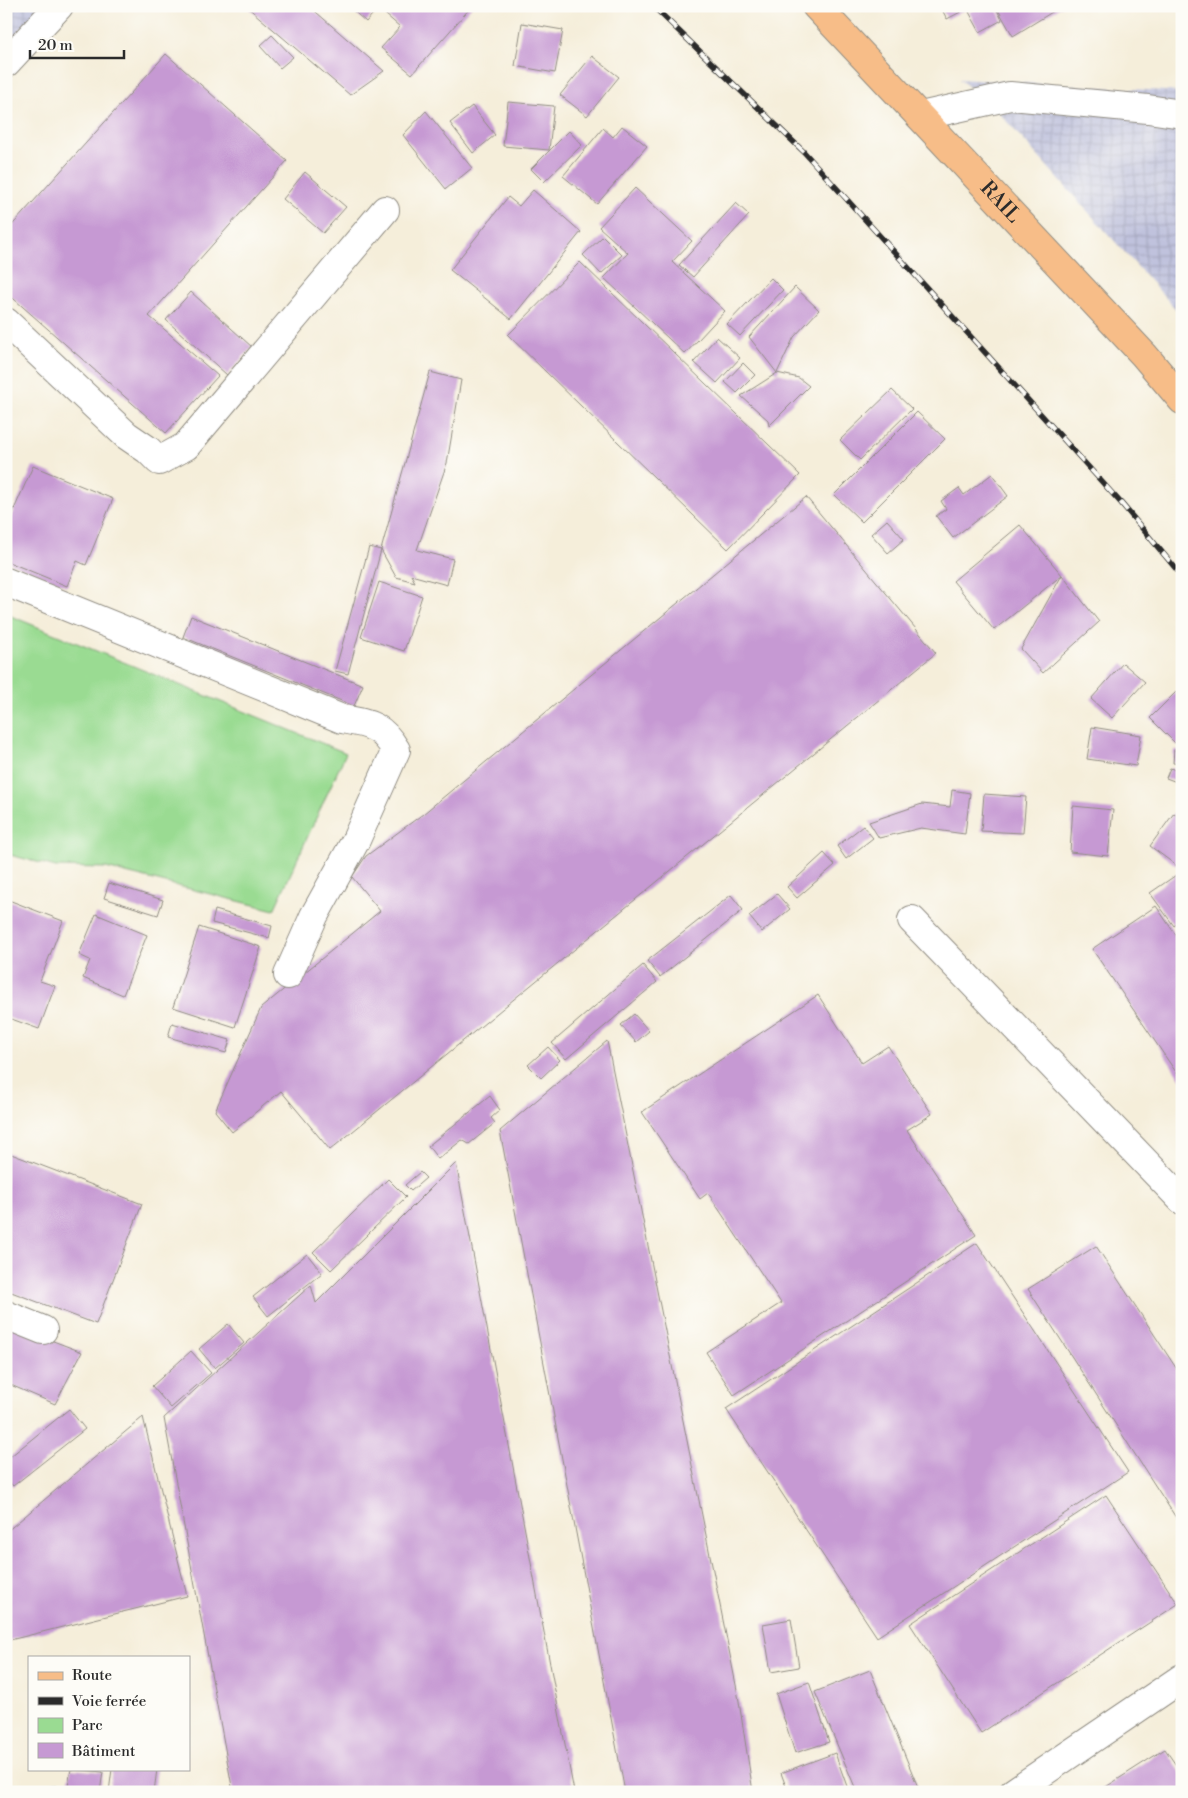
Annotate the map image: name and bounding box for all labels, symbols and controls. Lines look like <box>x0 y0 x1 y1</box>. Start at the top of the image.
scale bar <box>30 28 124 60</box>
text: 20 m <box>38 36 73 55</box>
street label: RAIL <box>975 176 1026 228</box>
legend <box>28 1656 190 1770</box>
text: Route <box>72 1666 112 1685</box>
text: Voie ferrée <box>71 1692 146 1711</box>
text: Parc <box>72 1716 103 1735</box>
text: Bâtiment <box>71 1742 136 1761</box>

